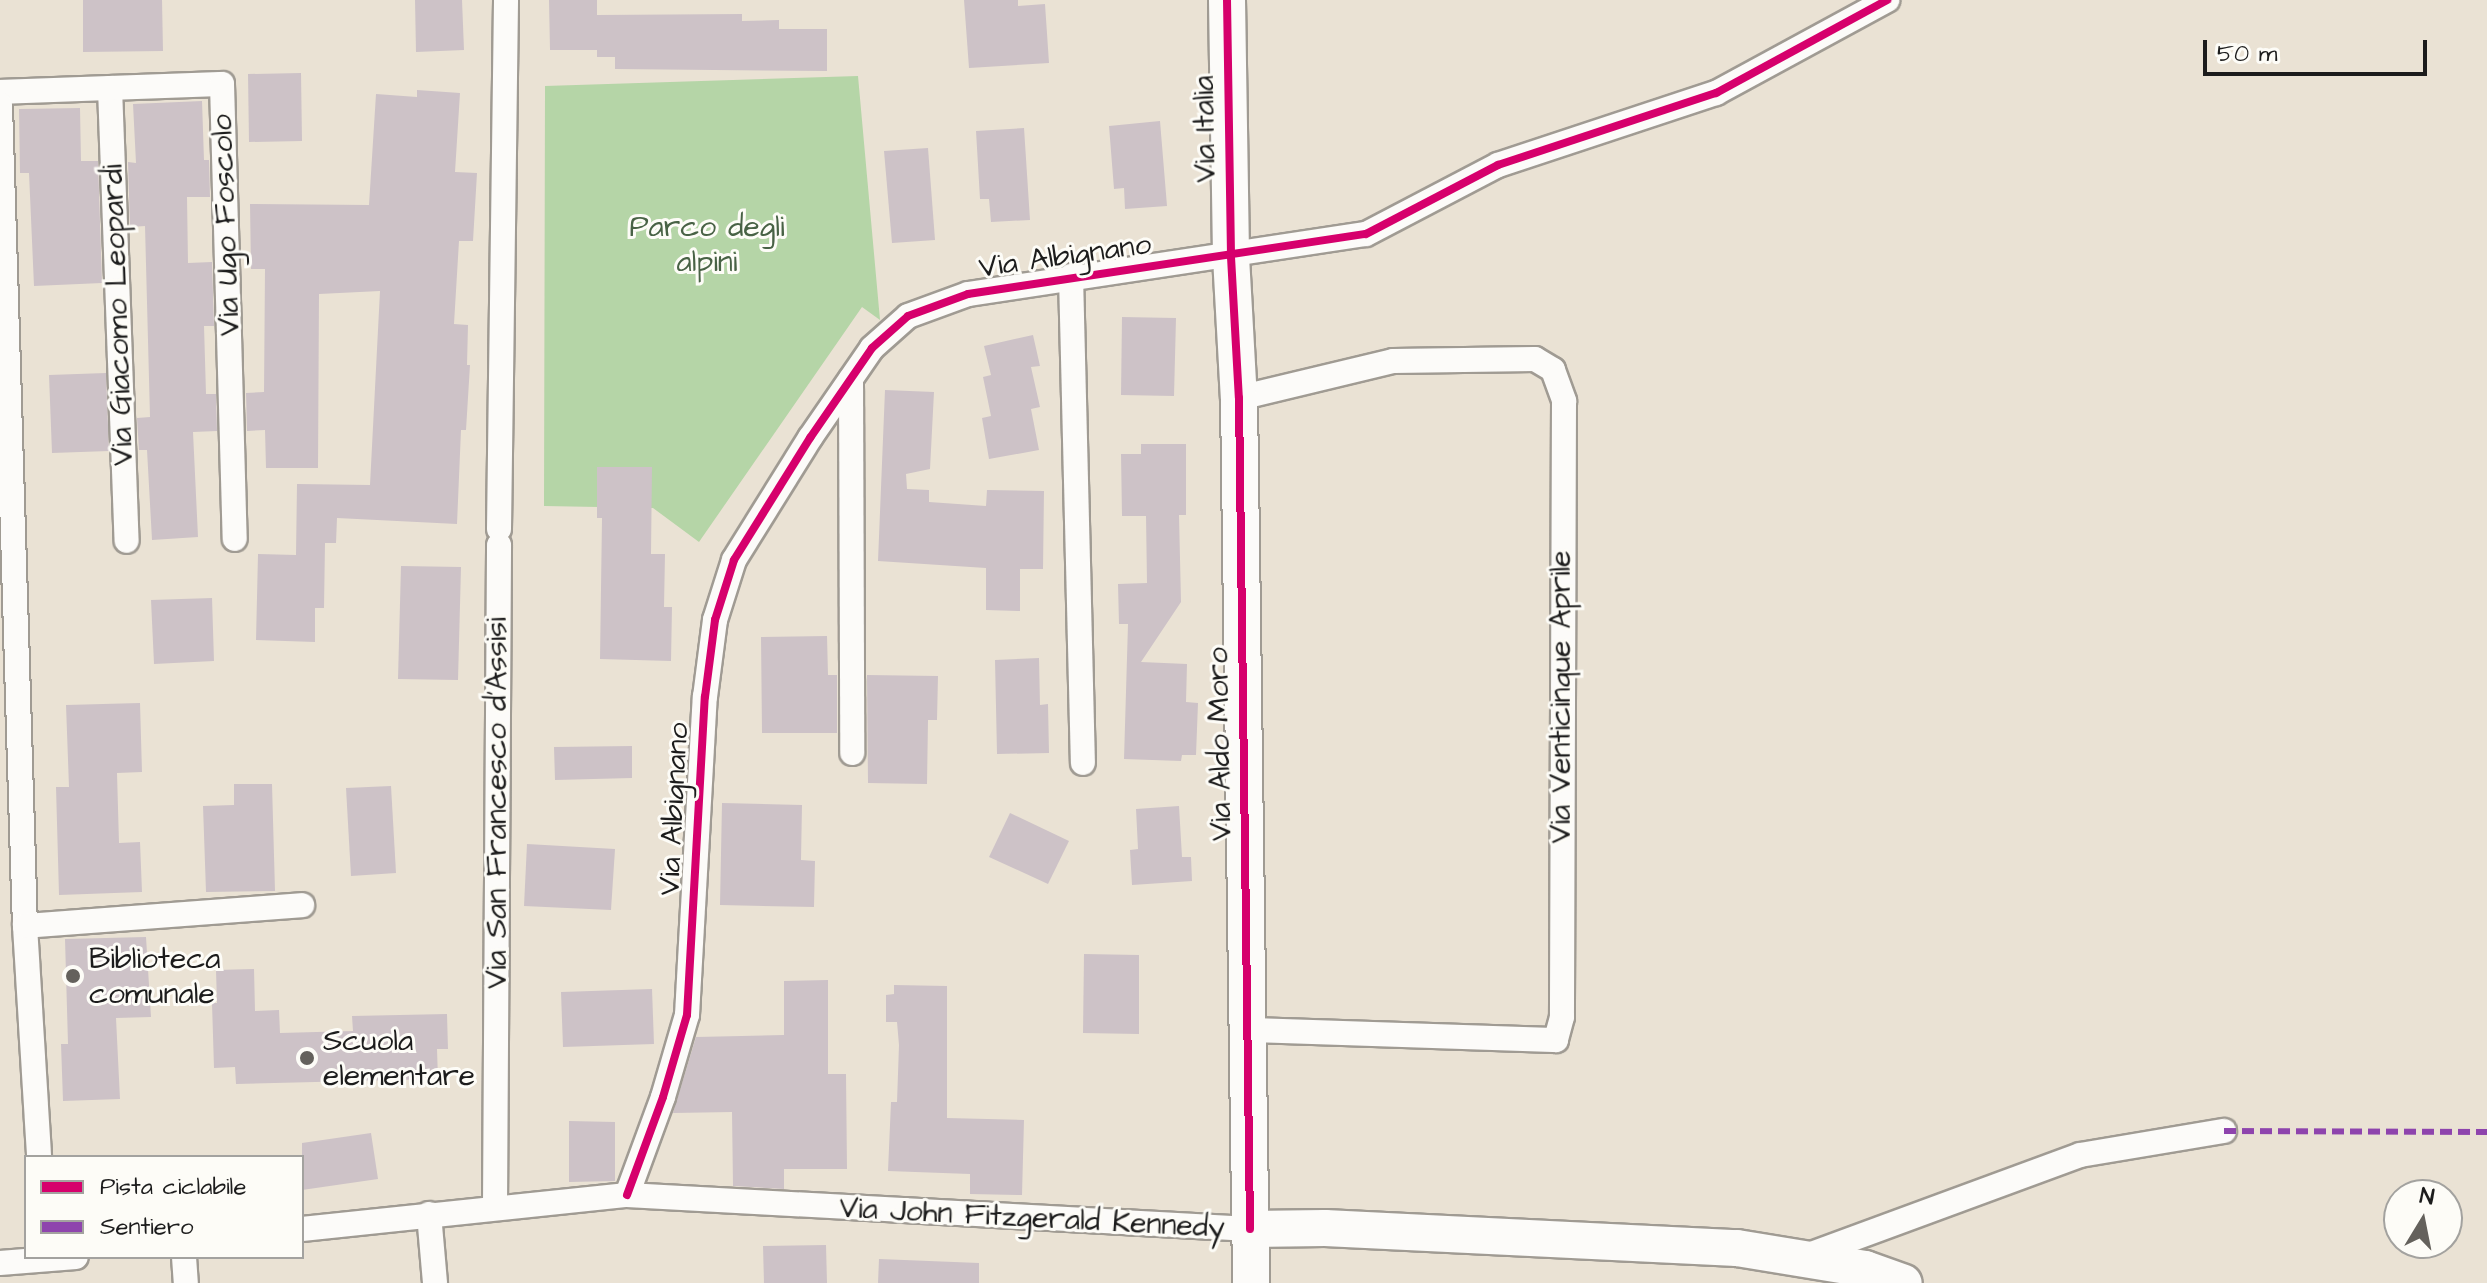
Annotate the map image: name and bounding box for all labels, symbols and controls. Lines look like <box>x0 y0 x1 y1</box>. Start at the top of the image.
scale bar <box>2207 24 2431 74</box>
text: 50 m <box>2217 37 2277 71</box>
street label: Via Italia <box>1186 75 1224 183</box>
street label: Via Ugo Foscolo <box>204 113 248 337</box>
street label: Via Giacomo Leopardi <box>95 164 141 466</box>
park label: Parco degli alpini <box>629 209 785 280</box>
street label: Via Albignano <box>977 226 1153 286</box>
street label: Via Venticinque Aprile <box>1543 551 1579 843</box>
street label: Via San Francesco d'Assisi <box>479 617 515 989</box>
street label: Via Aldo Moro <box>1200 647 1240 841</box>
street label: Via Albignano <box>651 721 697 897</box>
place label: Biblioteca comunale <box>89 941 220 1012</box>
marker: Biblioteca comunale <box>64 967 82 985</box>
place label: Scuola elementare <box>323 1023 475 1094</box>
marker: Scuola elementare <box>298 1049 316 1067</box>
legend <box>24 1155 304 1259</box>
text: Pista ciclabile <box>100 1170 246 1204</box>
north arrow <box>2383 1179 2463 1259</box>
text: N <box>2417 1180 2436 1213</box>
street label: Via John Fitzgerald Kennedy <box>839 1190 1225 1246</box>
text: Sentiero <box>100 1210 193 1244</box>

